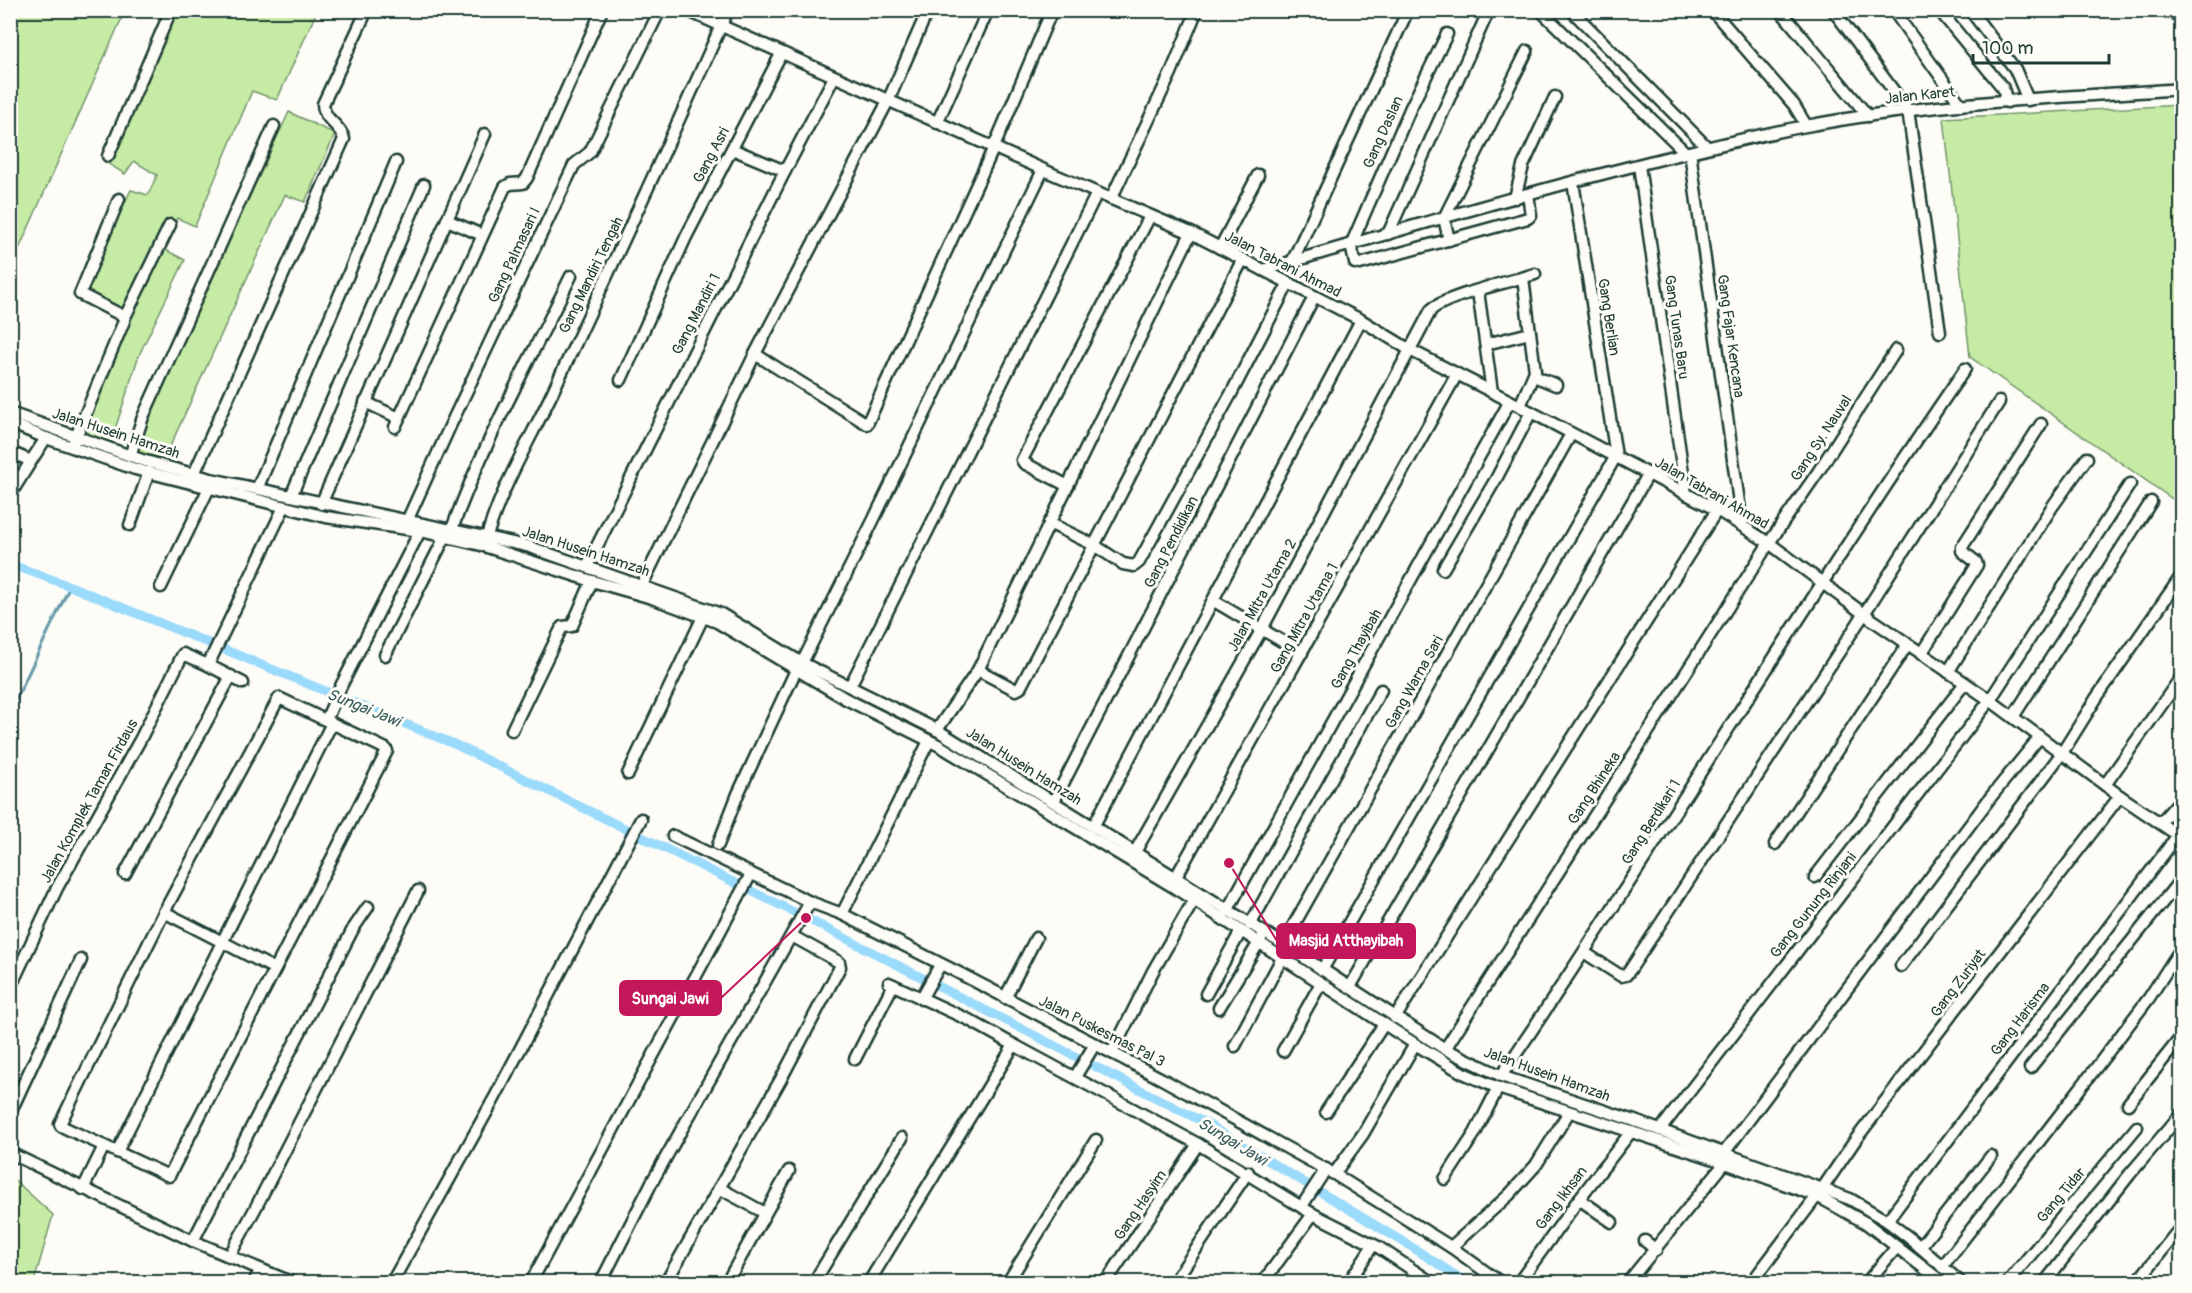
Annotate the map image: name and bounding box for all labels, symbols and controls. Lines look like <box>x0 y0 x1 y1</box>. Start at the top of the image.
scale bar <box>1973 27 2110 65</box>
text: 100 m <box>1982 37 2034 60</box>
street label: Jalan Karet <box>1884 82 1957 109</box>
street label: Gang Daslan <box>1359 93 1408 171</box>
street label: Gang Asri <box>689 124 734 186</box>
street label: Gang Palmasari I <box>484 204 545 306</box>
street label: Gang Mandiri Tengah <box>555 214 628 337</box>
street label: Jalan Tabrani Ahmad <box>1221 227 1344 302</box>
street label: Gang Mandiri 1 <box>668 270 725 358</box>
street label: Gang Fajar Kencana <box>1712 273 1749 399</box>
street label: Gang Tunas Baru <box>1660 274 1693 380</box>
street label: Gang Berlian <box>1593 277 1624 357</box>
street label: Gang Sy. Nauval <box>1786 392 1856 485</box>
street label: Jalan Husein Hamzah <box>50 404 182 463</box>
street label: Jalan Tabrani Ahmad <box>1651 453 1772 534</box>
street label: Gang Pendidikan <box>1140 493 1203 592</box>
street label: Jalan Husein Hamzah <box>520 522 652 581</box>
street label: Jalan Mitra Utama 2 <box>1224 536 1301 655</box>
street label: Gang Mitra Utama 1 <box>1266 560 1343 677</box>
street label: Gang Thayibah <box>1327 606 1386 693</box>
street label: Gang Warna Sari <box>1381 632 1448 732</box>
water label: Sungai Jawi <box>324 684 405 732</box>
street label: Jalan Komplek Taman Firdaus <box>36 716 143 887</box>
street label: Jalan Husein Hamzah <box>962 723 1085 810</box>
street label: Gang Bhineka <box>1564 748 1625 828</box>
street label: Gang Berdikari 1 <box>1618 776 1685 868</box>
street label: Gang Gunung Rinjani <box>1766 848 1861 962</box>
callout: Masjid Atthayibah <box>1277 924 1415 958</box>
text: Masjid Atthayibah <box>1289 931 1404 951</box>
street label: Gang Zuriyat <box>1927 945 1991 1021</box>
street label: Gang Harisma <box>1987 979 2054 1060</box>
callout: Sungai Jawi <box>620 981 721 1015</box>
text: Sungai Jawi <box>632 989 709 1009</box>
street label: Jalan Puskesmas Pal 3 <box>1036 991 1168 1071</box>
street label: Jalan Husein Hamzah <box>1481 1043 1613 1106</box>
water label: Sungai Jawi <box>1194 1113 1272 1171</box>
street label: Gang Ikhsan <box>1531 1163 1592 1234</box>
street label: Gang Tidar <box>2033 1163 2090 1227</box>
street label: Gang Hasyim <box>1110 1166 1171 1244</box>

